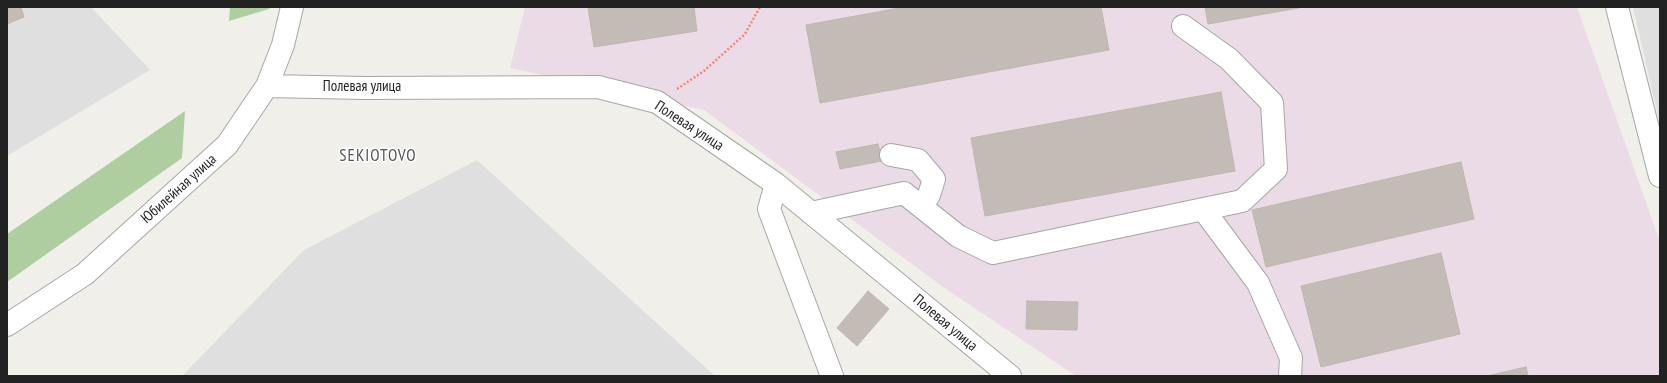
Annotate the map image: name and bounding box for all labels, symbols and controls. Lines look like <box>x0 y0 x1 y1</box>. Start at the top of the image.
street label: Полевая улица <box>323 78 401 96</box>
street label: Полевая улица <box>651 97 727 155</box>
district label: SEKIOTOVO <box>339 146 417 166</box>
street label: Юбилейная улица <box>138 151 220 227</box>
street label: Полевая улица <box>909 291 981 355</box>

